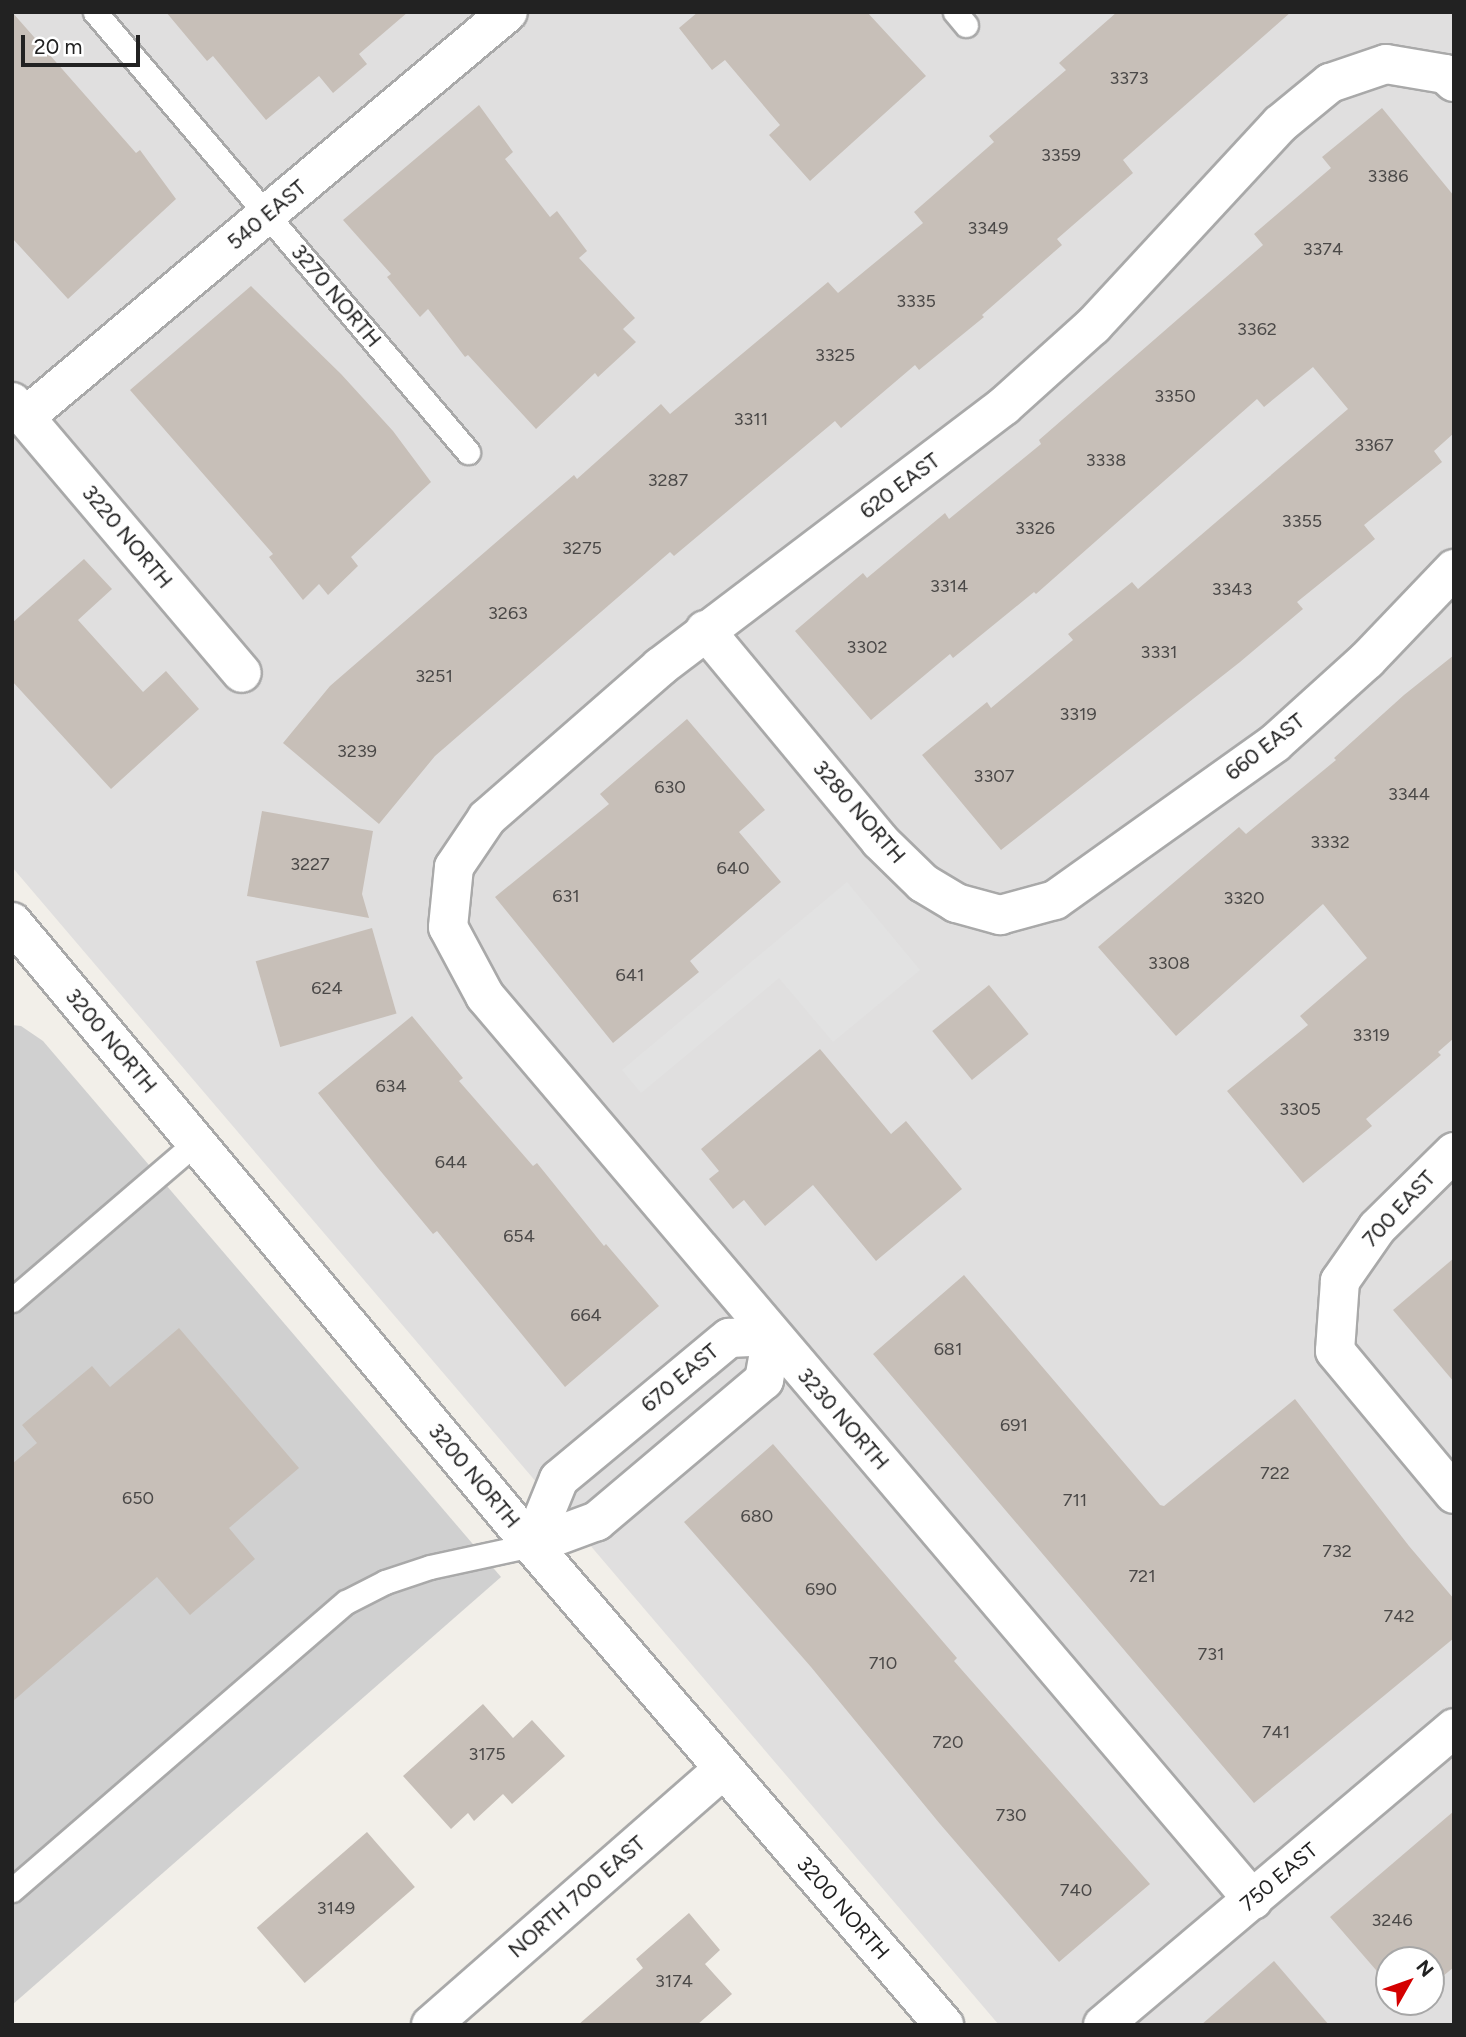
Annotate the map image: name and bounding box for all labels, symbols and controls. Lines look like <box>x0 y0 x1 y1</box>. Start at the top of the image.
scale bar <box>24 21 144 65</box>
text: 20 m <box>34 34 82 59</box>
house number: 3373 <box>1109 67 1149 89</box>
house number: 3359 <box>1041 144 1081 166</box>
house number: 3386 <box>1368 165 1408 187</box>
street label: 540 EAST <box>223 175 311 255</box>
house number: 3349 <box>968 217 1008 239</box>
house number: 3374 <box>1303 238 1343 260</box>
street label: 3270 NORTH <box>286 240 386 352</box>
house number: 3335 <box>896 290 936 312</box>
house number: 3362 <box>1237 318 1277 340</box>
house number: 3325 <box>815 344 855 366</box>
house number: 3350 <box>1154 385 1196 407</box>
house number: 3311 <box>734 408 768 430</box>
house number: 3367 <box>1354 434 1394 456</box>
street label: 620 EAST <box>855 448 945 524</box>
house number: 3338 <box>1086 449 1126 471</box>
house number: 3287 <box>648 469 688 491</box>
street label: 3220 NORTH <box>77 480 177 594</box>
house number: 3355 <box>1282 510 1322 532</box>
house number: 3326 <box>1015 517 1055 539</box>
house number: 3275 <box>562 537 602 559</box>
house number: 3314 <box>930 575 968 597</box>
house number: 3343 <box>1212 578 1252 600</box>
house number: 3263 <box>488 602 528 624</box>
house number: 3302 <box>846 636 888 658</box>
house number: 3331 <box>1141 641 1177 663</box>
house number: 3251 <box>415 665 453 687</box>
house number: 3319 <box>1059 703 1097 725</box>
street label: 660 EAST <box>1220 708 1310 786</box>
house number: 3239 <box>337 740 377 762</box>
street label: 3280 NORTH <box>808 756 910 868</box>
house number: 3307 <box>974 765 1014 787</box>
house number: 630 <box>654 776 686 798</box>
house number: 3344 <box>1388 783 1430 805</box>
house number: 3332 <box>1310 831 1350 853</box>
house number: 3227 <box>290 853 330 875</box>
house number: 640 <box>717 857 749 879</box>
house number: 631 <box>552 885 580 907</box>
house number: 3320 <box>1223 887 1265 909</box>
house number: 3308 <box>1148 952 1190 974</box>
house number: 641 <box>616 964 644 986</box>
house number: 624 <box>311 977 343 999</box>
street label: 3200 NORTH <box>60 984 162 1098</box>
house number: 3319 <box>1352 1024 1390 1046</box>
house number: 634 <box>375 1075 407 1097</box>
house number: 3305 <box>1279 1098 1321 1120</box>
house number: 644 <box>435 1151 467 1173</box>
street label: 700 EAST <box>1358 1166 1440 1252</box>
house number: 654 <box>503 1225 535 1247</box>
house number: 664 <box>570 1304 602 1326</box>
street label: 670 EAST <box>636 1338 724 1418</box>
house number: 681 <box>934 1338 962 1360</box>
street label: 3230 NORTH <box>792 1363 894 1475</box>
house number: 691 <box>1000 1414 1028 1436</box>
street label: 3200 NORTH <box>423 1419 525 1533</box>
house number: 722 <box>1260 1462 1290 1484</box>
house number: 650 <box>122 1487 154 1509</box>
house number: 711 <box>1063 1489 1087 1511</box>
house number: 680 <box>741 1505 773 1527</box>
house number: 732 <box>1322 1540 1352 1562</box>
house number: 721 <box>1128 1565 1156 1587</box>
house number: 690 <box>805 1578 837 1600</box>
house number: 742 <box>1384 1605 1414 1627</box>
house number: 731 <box>1198 1643 1224 1665</box>
house number: 710 <box>869 1652 897 1674</box>
house number: 741 <box>1262 1721 1290 1743</box>
house number: 720 <box>932 1731 964 1753</box>
house number: 3175 <box>468 1743 506 1765</box>
house number: 730 <box>996 1804 1026 1826</box>
street label: NORTH 700 EAST <box>504 1831 650 1963</box>
street label: 750 EAST <box>1235 1837 1323 1917</box>
street label: 3200 NORTH <box>791 1851 895 1965</box>
house number: 740 <box>1060 1879 1092 1901</box>
house number: 3149 <box>317 1897 355 1919</box>
house number: 3246 <box>1371 1909 1413 1931</box>
north arrow <box>1375 1946 1445 2016</box>
text: N <box>1411 1955 1438 1981</box>
house number: 3174 <box>655 1970 693 1992</box>

